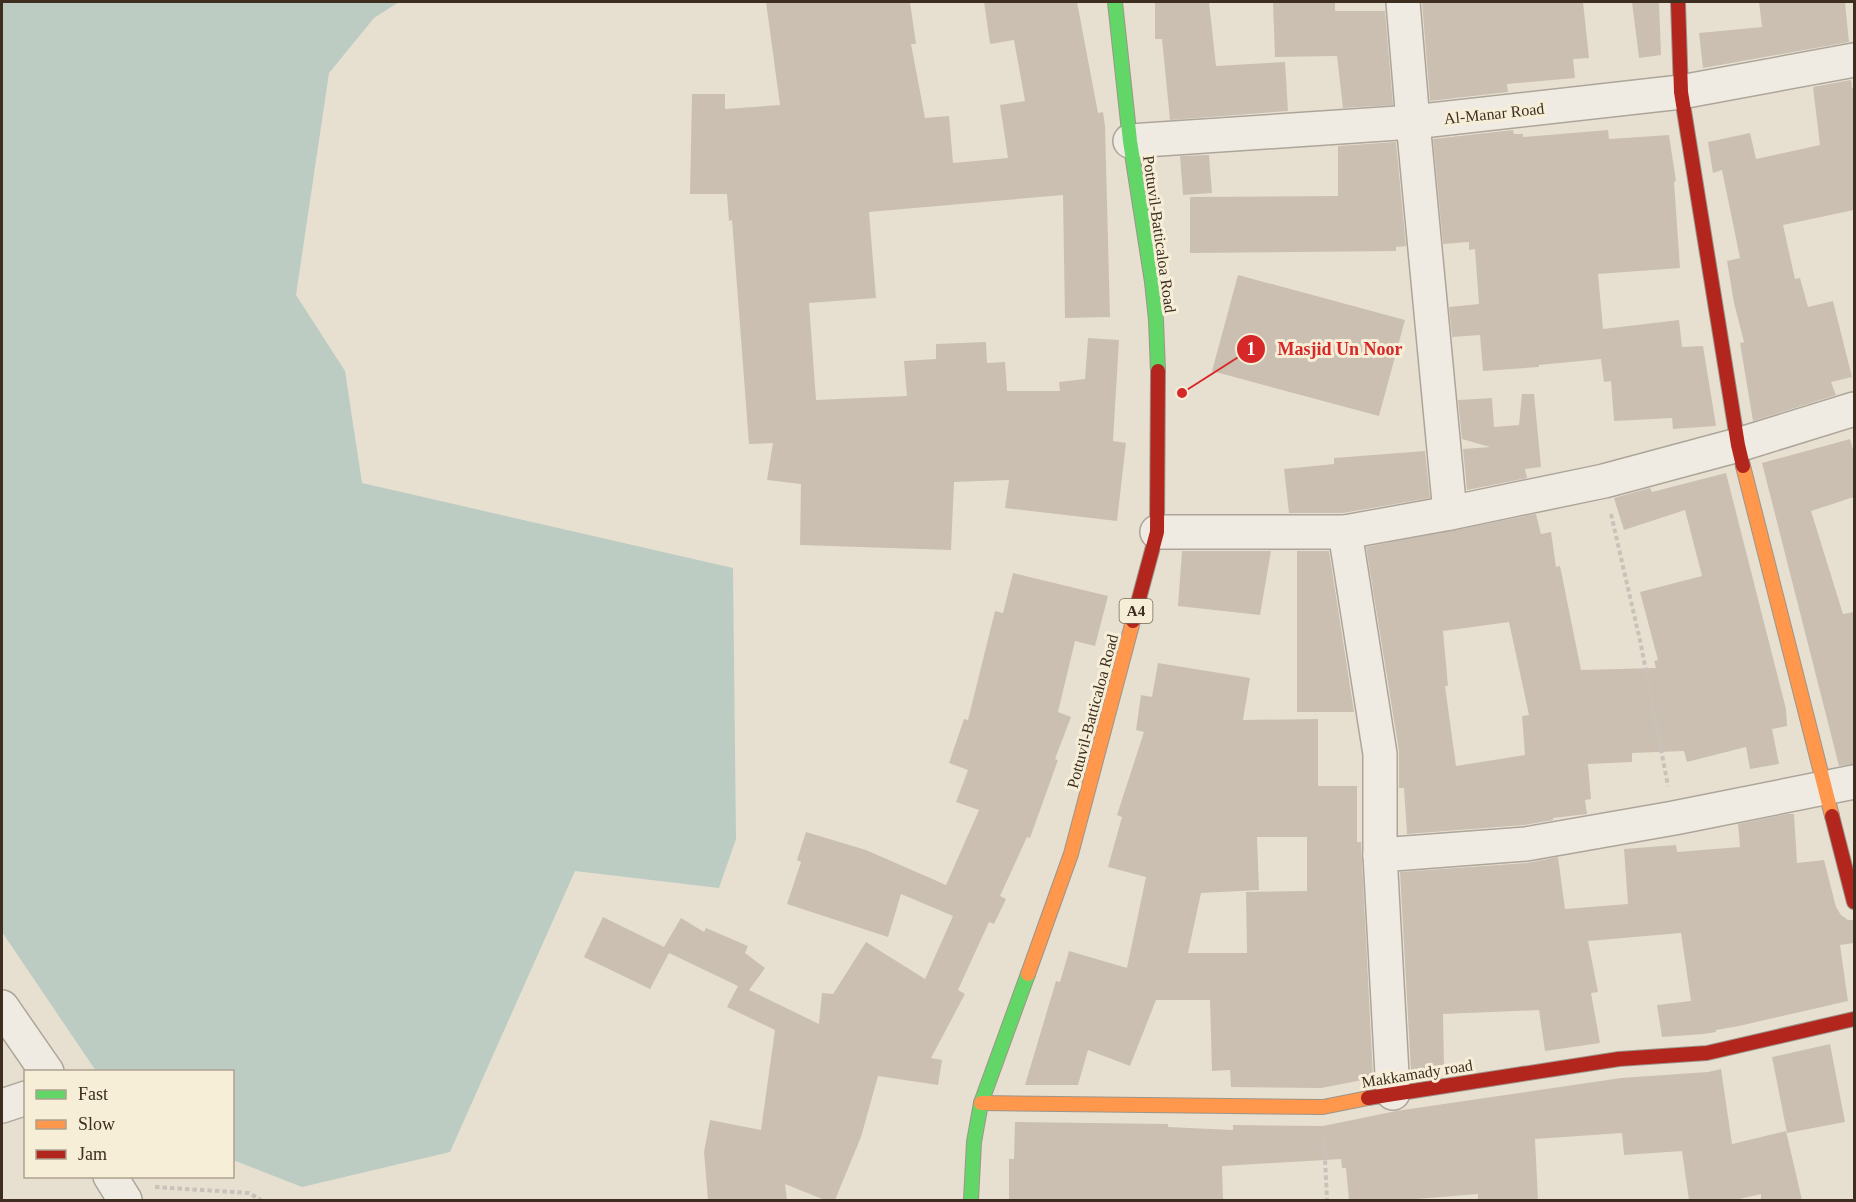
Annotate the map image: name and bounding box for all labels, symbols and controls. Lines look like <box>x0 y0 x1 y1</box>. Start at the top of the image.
street label: Al-Manar Road <box>1443 100 1545 127</box>
street label: Pottuvil-Batticaloa Road <box>1140 154 1179 314</box>
callout: Masjid Un Noor <box>1236 331 1415 367</box>
text: 1 <box>1247 339 1256 359</box>
text: Masjid Un Noor <box>1278 339 1403 359</box>
road number: A4 <box>1120 599 1152 623</box>
street label: Pottuvil-Batticaloa Road <box>1064 632 1121 790</box>
street label: Makkamady road <box>1360 1056 1474 1092</box>
legend <box>24 1070 234 1178</box>
text: Fast <box>78 1084 108 1104</box>
text: Slow <box>78 1114 115 1134</box>
text: Jam <box>78 1144 107 1164</box>

